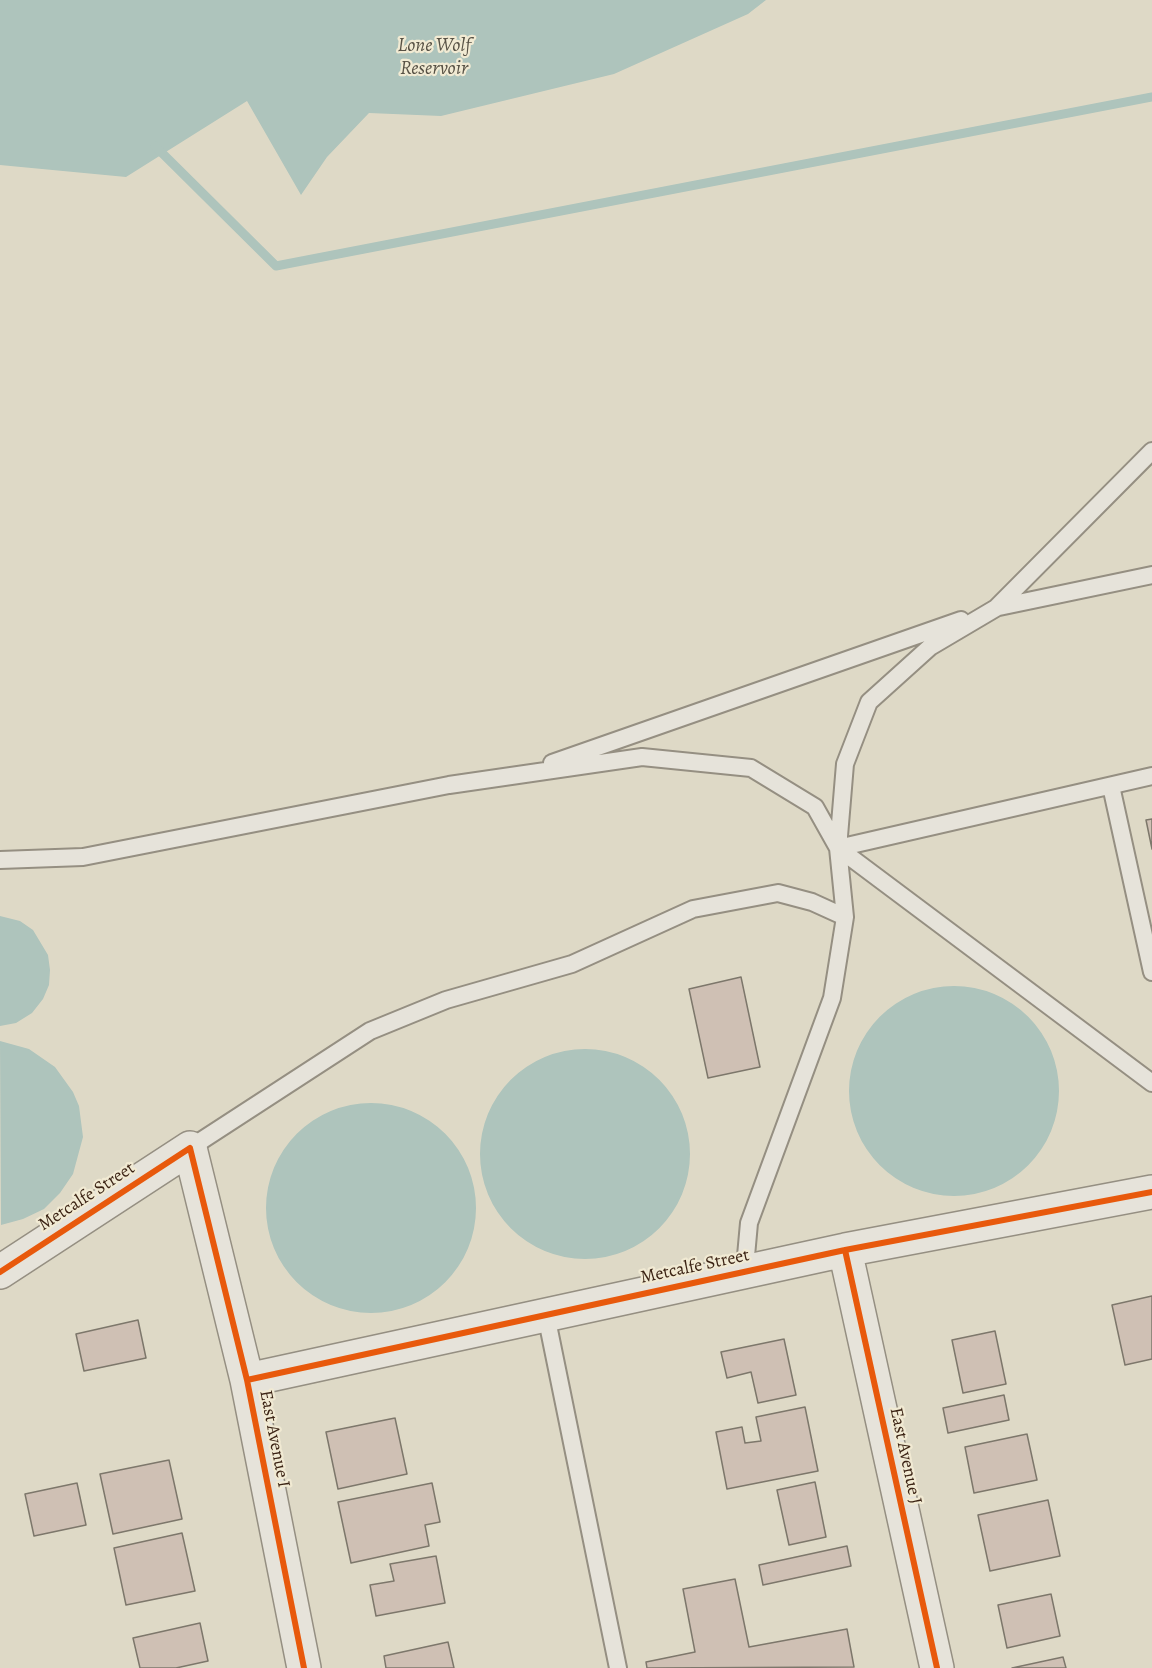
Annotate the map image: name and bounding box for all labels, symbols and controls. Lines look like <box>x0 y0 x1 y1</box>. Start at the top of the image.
water label: Lone Wolf Reservoir <box>398 34 470 81</box>
street label: Metcalfe Street <box>35 1158 139 1236</box>
street label: Metcalfe Street <box>639 1245 751 1289</box>
street label: East Avenue I <box>254 1388 294 1490</box>
street label: East Avenue J <box>884 1406 926 1506</box>

